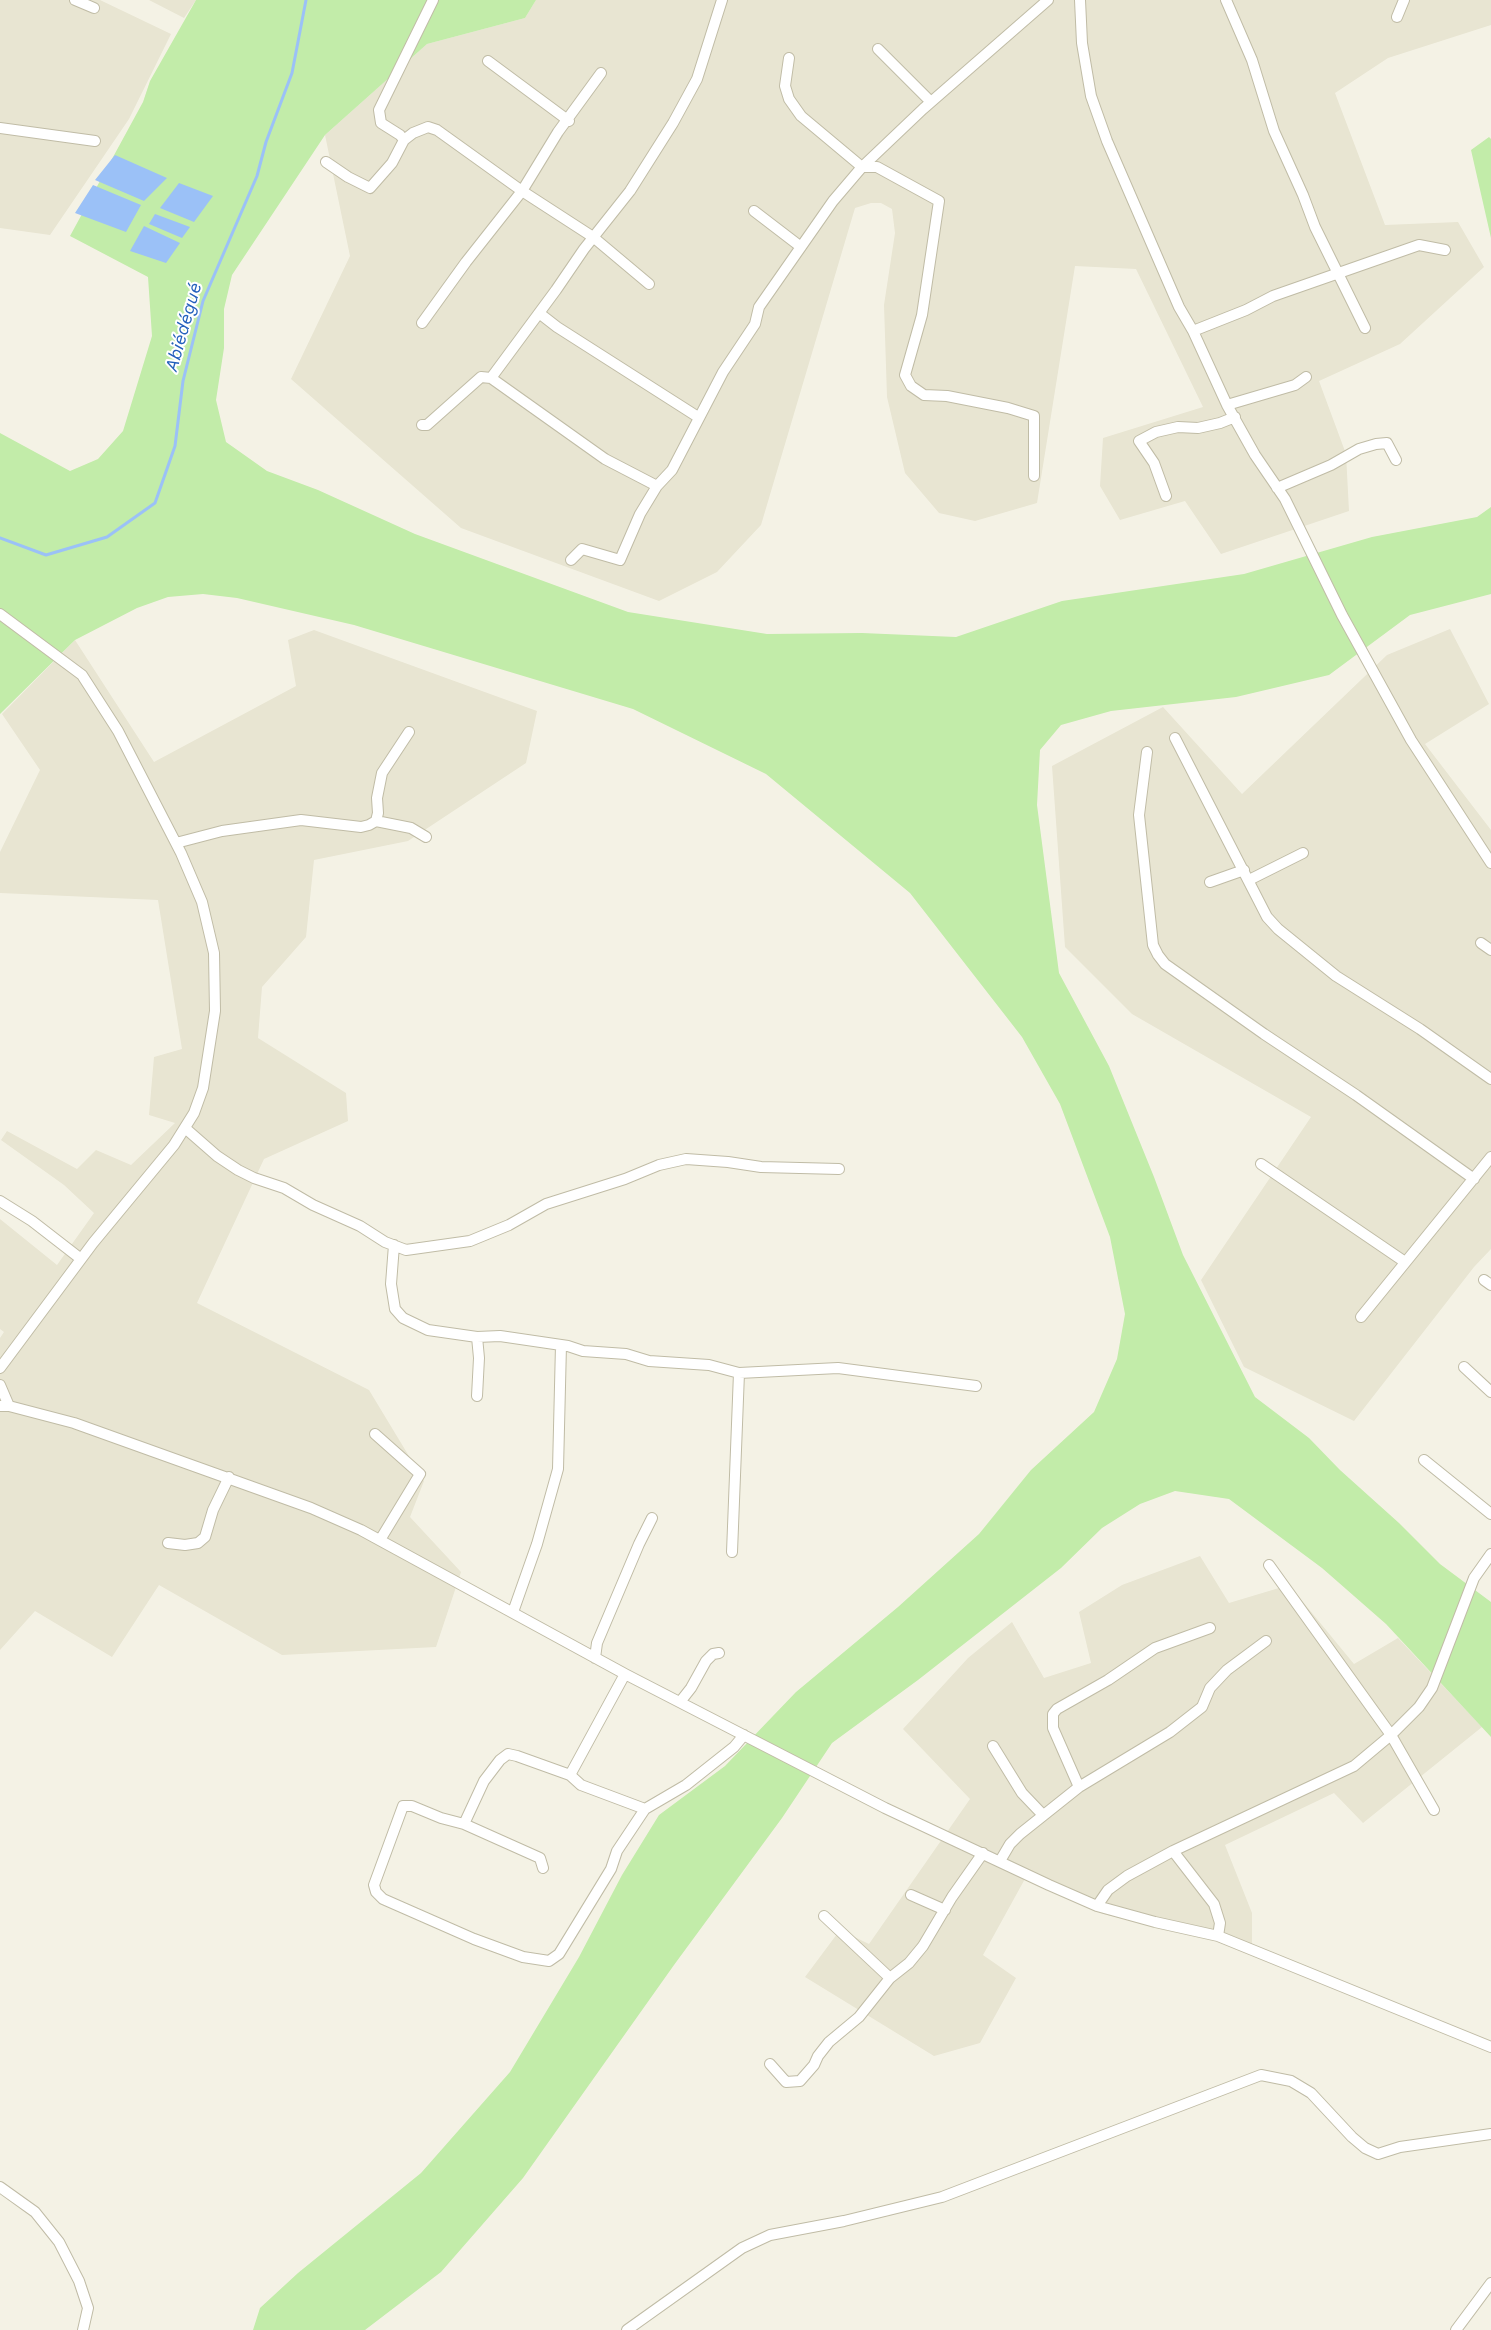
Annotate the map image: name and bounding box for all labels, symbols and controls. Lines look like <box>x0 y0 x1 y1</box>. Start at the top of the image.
water label: Abiédégué <box>161 280 207 374</box>

